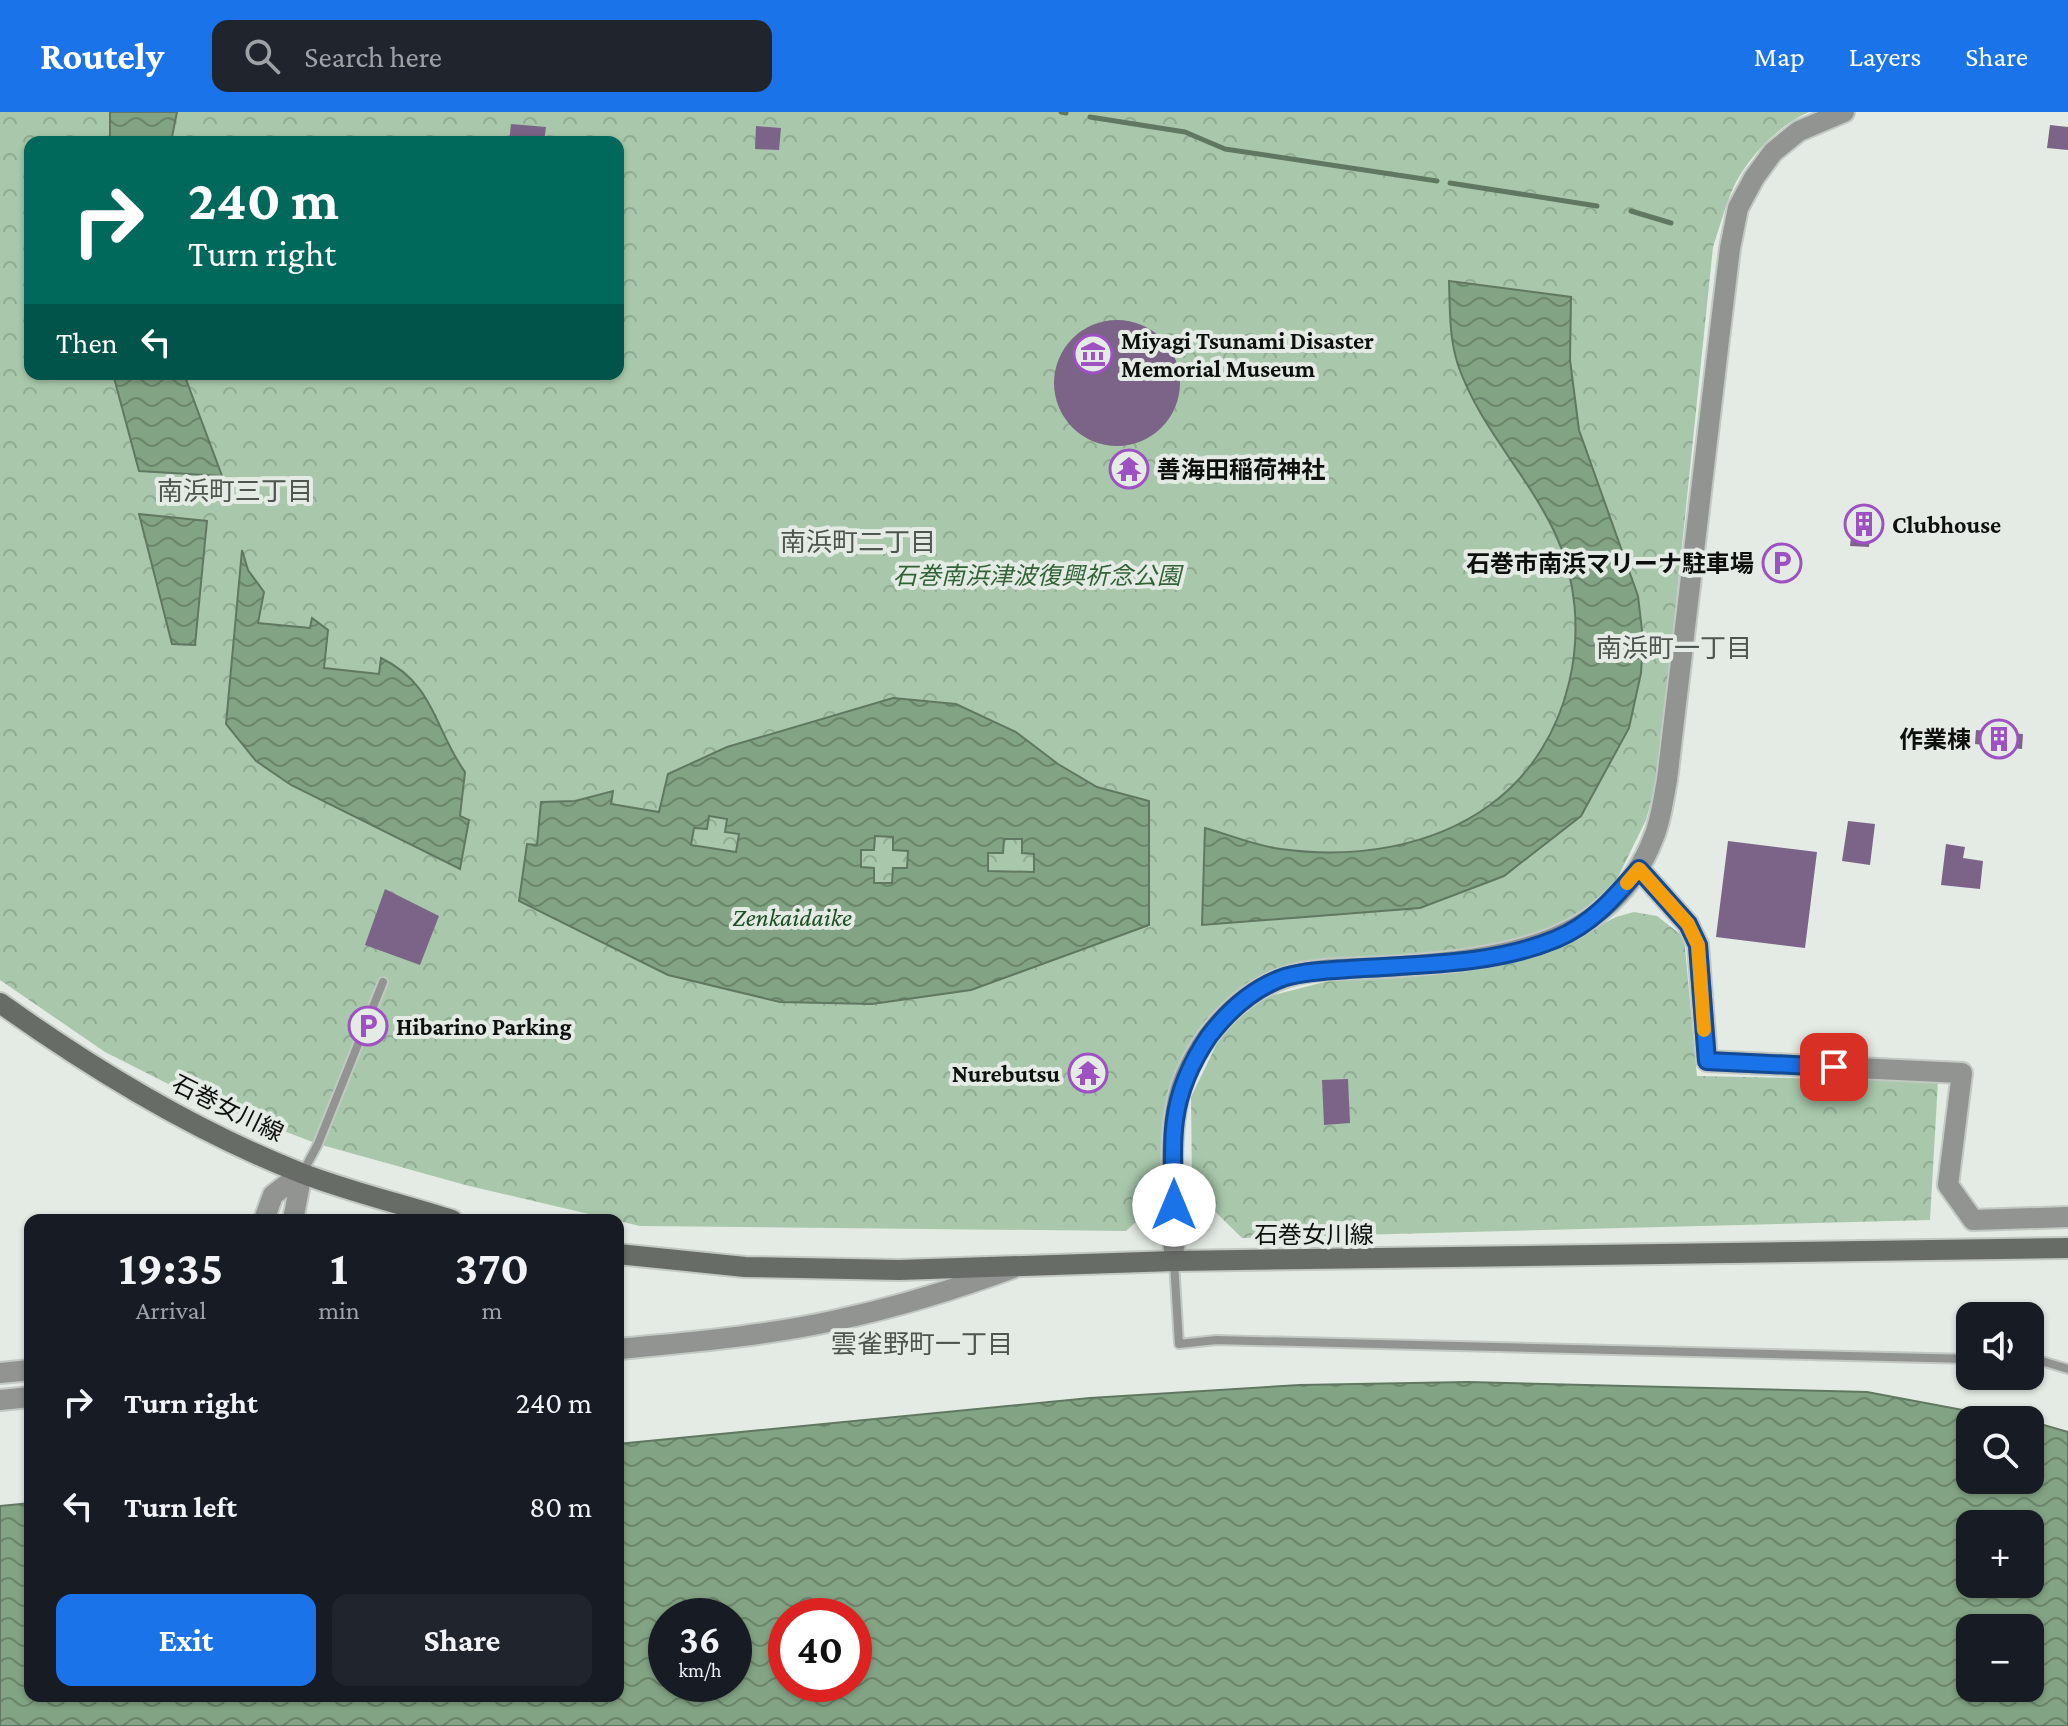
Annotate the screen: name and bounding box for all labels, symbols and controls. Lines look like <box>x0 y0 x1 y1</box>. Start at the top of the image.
search box <box>212 20 772 92</box>
icon: search <box>240 34 284 78</box>
text: Routely <box>40 35 164 77</box>
text: Search here <box>304 40 442 73</box>
text: Map <box>1754 41 1805 72</box>
text: Layers <box>1849 41 1921 72</box>
text: Share <box>1965 41 2028 72</box>
icon: right <box>56 168 160 272</box>
text: 240 m <box>188 169 339 231</box>
text: Turn right <box>188 234 336 274</box>
icon: left <box>134 320 178 364</box>
text: Then <box>56 326 118 359</box>
place label: Miyagi Tsunami Disaster Memorial Museum <box>1121 327 1374 382</box>
museum icon: Miyagi Tsunami Disaster Memorial Museum <box>1072 333 1114 375</box>
temple icon: 善海田稲荷神社 <box>1108 448 1150 490</box>
place label: 善海田稲荷神社 <box>1157 456 1325 483</box>
district label: 南浜町三丁目 <box>157 477 313 506</box>
building icon: Clubhouse <box>1843 503 1885 545</box>
place label: Clubhouse <box>1892 511 2001 538</box>
district label: 南浜町二丁目 <box>780 528 936 557</box>
parking icon: 石巻市南浜マリーナ駐車場 <box>1761 542 1803 584</box>
place label: 石巻市南浜マリーナ駐車場 <box>1466 550 1754 577</box>
park label: 石巻南浜津波復興祈念公園 <box>893 562 1184 589</box>
district label: 南浜町一丁目 <box>1596 634 1752 663</box>
building icon: 作業棟 <box>1978 718 2020 760</box>
place label: 作業棟 <box>1899 726 1971 753</box>
water label: Zenkaidaike <box>732 903 852 932</box>
parking icon: Hibarino Parking <box>347 1005 389 1047</box>
place label: Hibarino Parking <box>396 1013 572 1040</box>
pin <box>1800 1033 1868 1101</box>
icon: arrive <box>1812 1045 1856 1089</box>
temple icon: Nurebutsu <box>1067 1052 1109 1094</box>
place label: Nurebutsu <box>952 1060 1060 1087</box>
street label: 石巻女川線 <box>168 1070 288 1146</box>
position arrow <box>1132 1163 1216 1247</box>
street label: 石巻女川線 <box>1254 1221 1374 1248</box>
text: 19:35 <box>119 1241 223 1294</box>
text: 1 <box>330 1241 348 1294</box>
text: 370 <box>455 1241 529 1294</box>
text: Arrival <box>136 1296 206 1325</box>
text: min <box>318 1296 360 1325</box>
text: m <box>481 1296 502 1325</box>
map controls <box>1956 1302 2044 1702</box>
button: sound <box>1956 1302 2044 1390</box>
district label: 雲雀野町一丁目 <box>831 1330 1013 1359</box>
icon: right <box>56 1380 100 1424</box>
text: Turn right <box>124 1386 258 1419</box>
text: 240 m <box>516 1386 592 1419</box>
button: search <box>1956 1406 2044 1494</box>
icon: left <box>56 1484 100 1528</box>
text: Turn left <box>124 1490 237 1523</box>
text: 80 m <box>529 1490 592 1523</box>
button: + <box>1956 1510 2044 1598</box>
button: Exit <box>56 1594 316 1686</box>
button: Share <box>332 1594 592 1686</box>
speed limit sign: 40 <box>768 1598 872 1702</box>
button: − <box>1956 1614 2044 1702</box>
text: 36 <box>679 1617 721 1662</box>
text: km/h <box>678 1659 722 1681</box>

